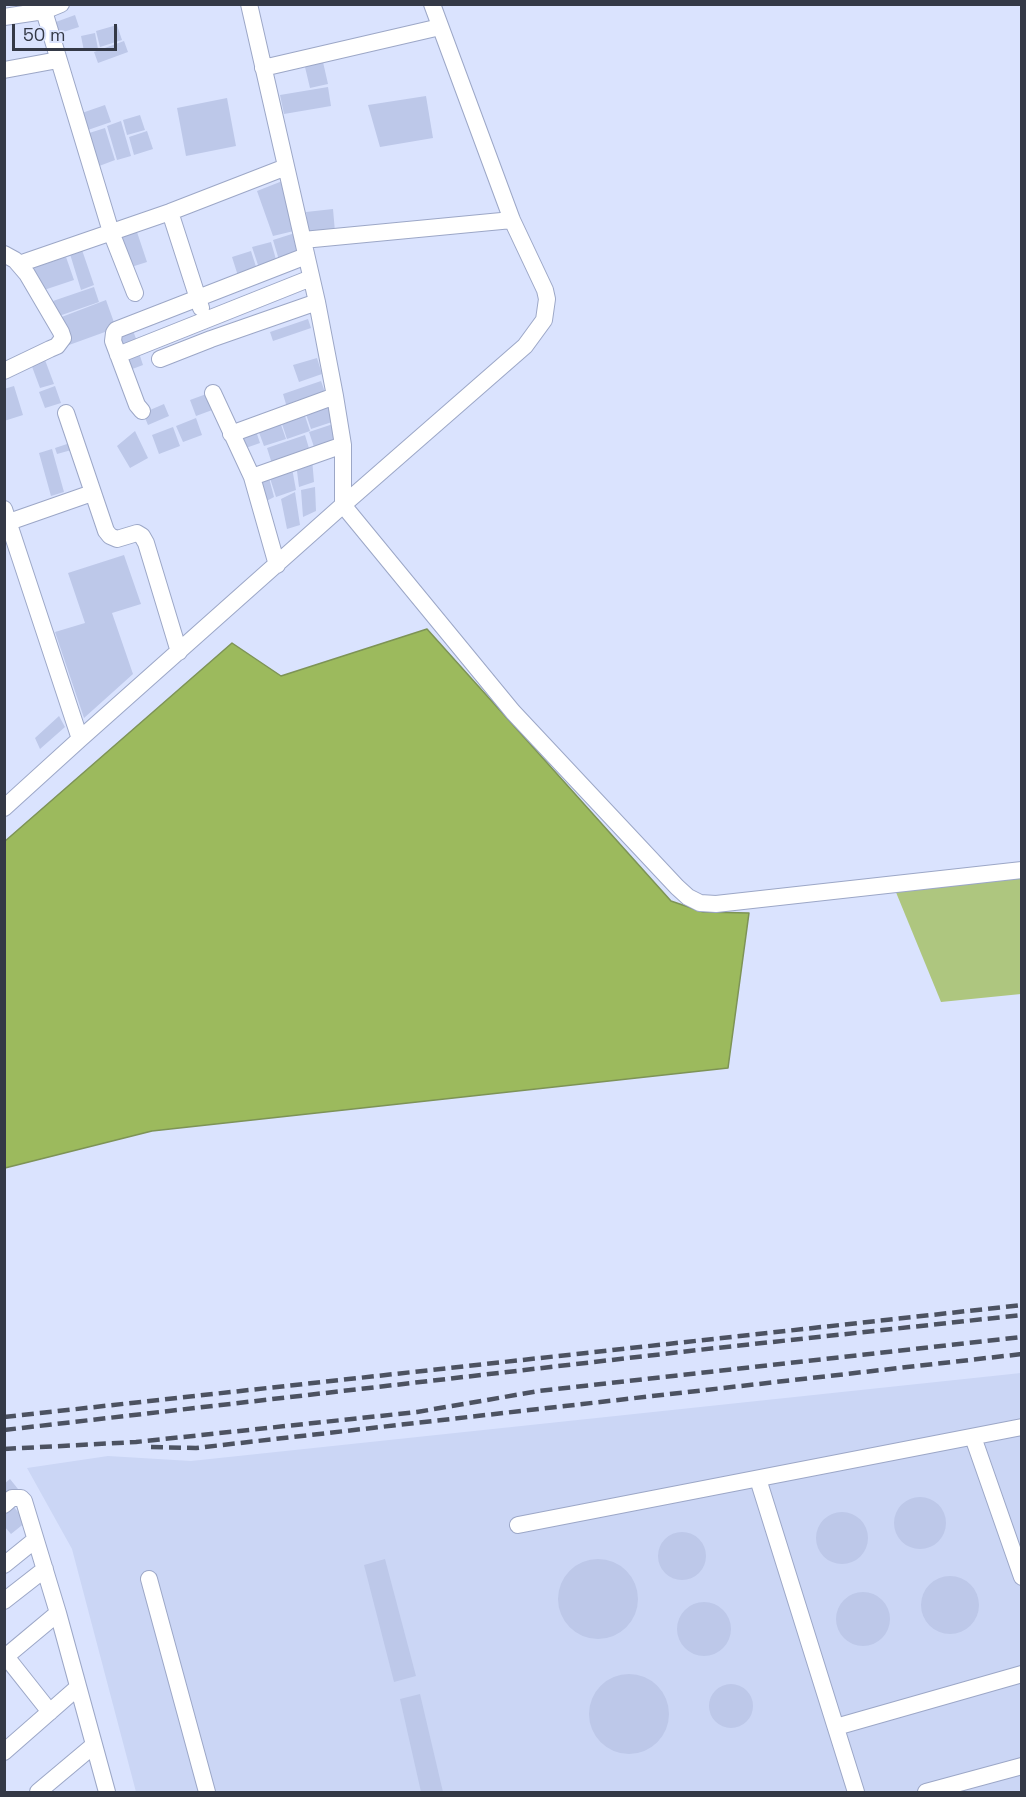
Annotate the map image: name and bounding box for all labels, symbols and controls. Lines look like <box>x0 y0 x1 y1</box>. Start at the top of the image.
scale bar <box>15 12 120 50</box>
text: 50 m <box>23 23 65 46</box>

